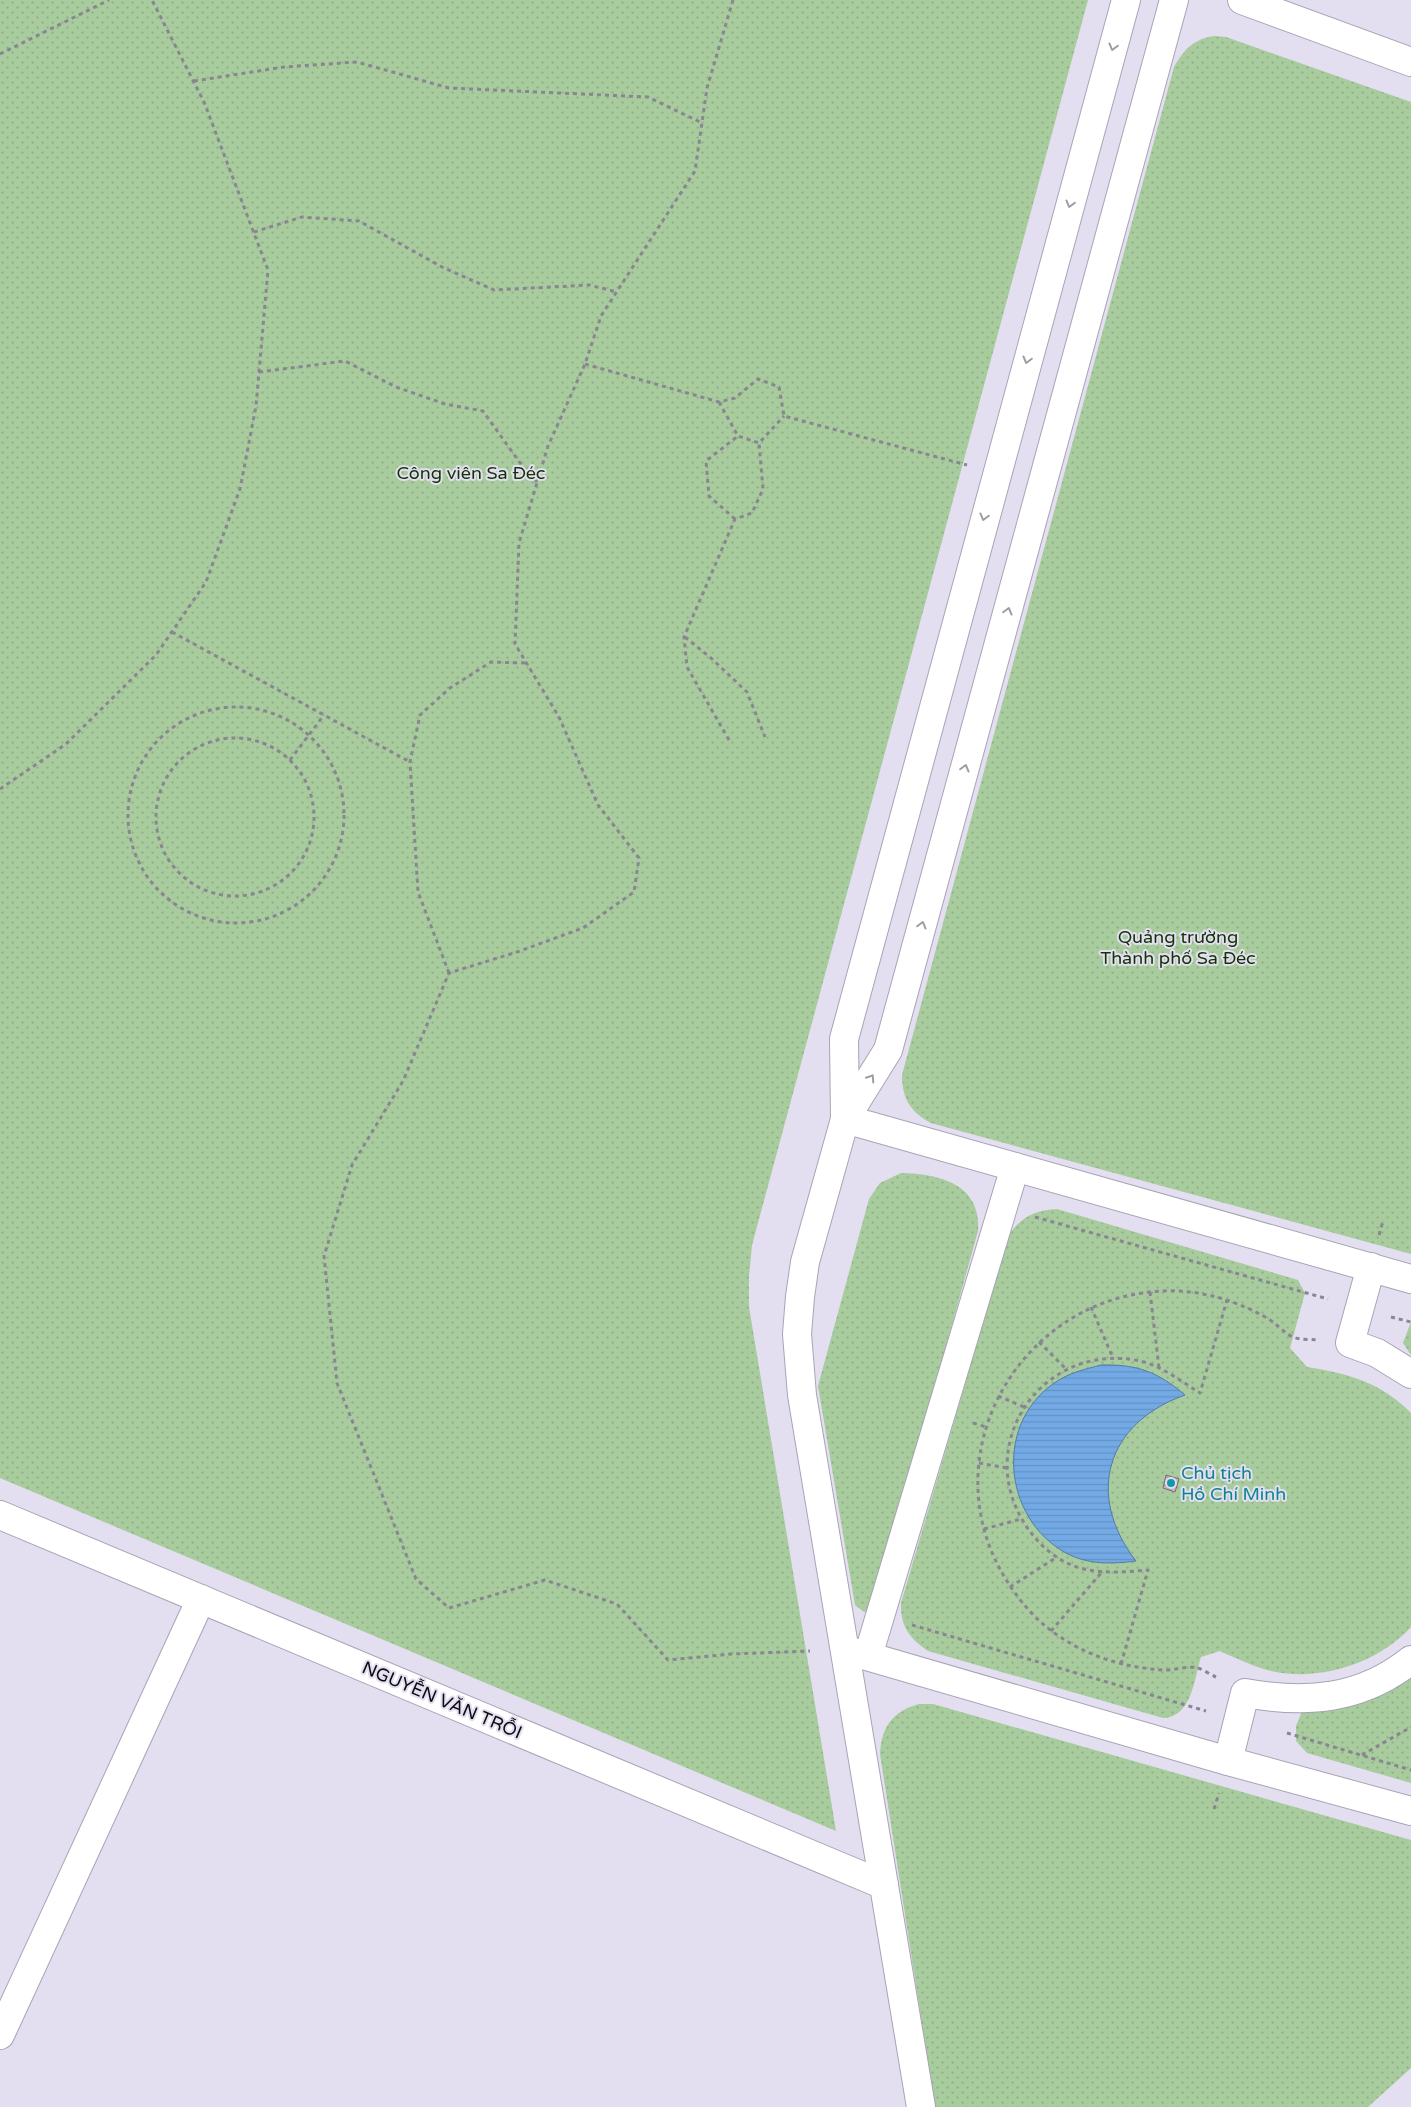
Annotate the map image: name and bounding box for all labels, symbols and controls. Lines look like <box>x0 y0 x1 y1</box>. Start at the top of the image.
one-way arrow <box>1108 43 1119 51</box>
one-way arrow <box>1065 199 1076 208</box>
one-way arrow <box>1022 356 1033 365</box>
park label: Công viên Sa Đéc <box>397 462 545 484</box>
one-way arrow <box>980 513 990 521</box>
one-way arrow <box>1002 608 1012 616</box>
one-way arrow <box>959 763 970 772</box>
one-way arrow <box>917 921 927 929</box>
park label: Quảng trường Thành phố Sa Đéc <box>1100 926 1256 969</box>
one-way arrow <box>864 1074 874 1083</box>
place label: Chủ tịch Hồ Chí Minh <box>1181 1462 1286 1505</box>
marker: Chủ tịch Hồ Chí Minh <box>1165 1477 1177 1489</box>
street label: NGUYỄN VĂN TRỖI <box>359 1656 525 1744</box>

